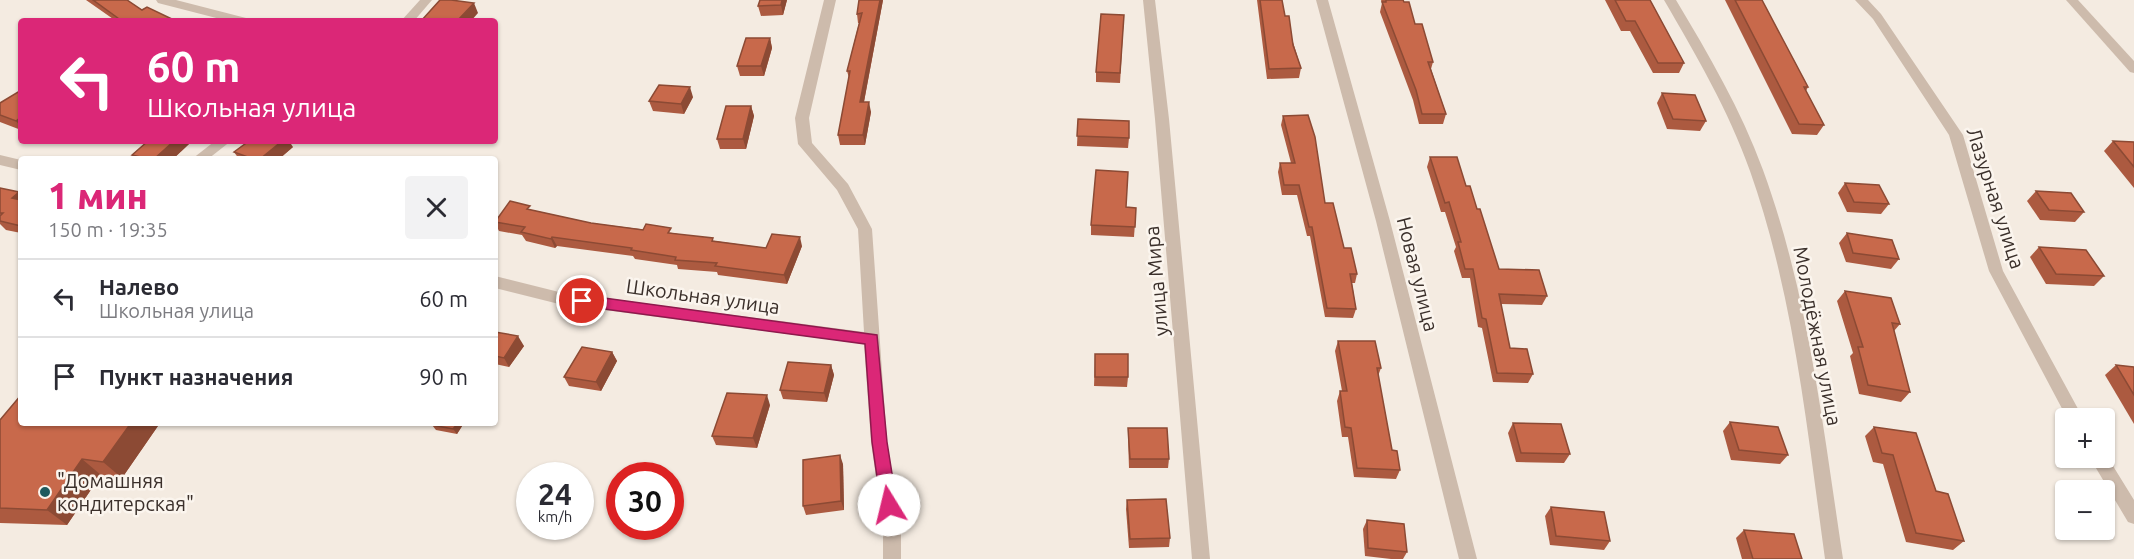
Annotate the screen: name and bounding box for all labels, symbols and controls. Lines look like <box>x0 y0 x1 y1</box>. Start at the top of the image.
icon: left <box>48 42 126 120</box>
text: 60 m <box>147 43 241 90</box>
text: Школьная улица <box>147 92 356 122</box>
street label: Лазурная улица <box>1962 124 2030 272</box>
text: 1 мин <box>48 175 148 216</box>
button: close <box>405 176 468 239</box>
street label: Новая улица <box>1393 214 1443 334</box>
text: 150 m · 19:35 <box>48 218 168 241</box>
street label: улица Мира <box>1140 225 1172 337</box>
street label: Молодёжная улица <box>1789 244 1847 428</box>
text: Налево <box>99 274 179 299</box>
street label: Школьная улица <box>625 274 781 318</box>
pin <box>556 275 607 326</box>
icon: left <box>48 282 81 315</box>
icon: arrive <box>565 284 598 317</box>
text: 60 m <box>419 286 468 311</box>
text: Школьная улица <box>99 299 254 322</box>
icon: arrive <box>48 360 81 393</box>
text: Пункт назначения <box>99 364 293 389</box>
text: 90 m <box>419 364 468 389</box>
map controls <box>2055 408 2115 540</box>
button: + <box>2055 408 2115 468</box>
speed limit sign: 30 <box>606 462 684 540</box>
place label: "Домашняя кондитерская" <box>57 469 194 515</box>
position arrow <box>857 473 921 537</box>
text: 24 <box>538 477 572 511</box>
button: − <box>2055 480 2115 540</box>
marker: "Домашняя кондитерская" <box>38 485 52 499</box>
text: km/h <box>538 508 572 525</box>

